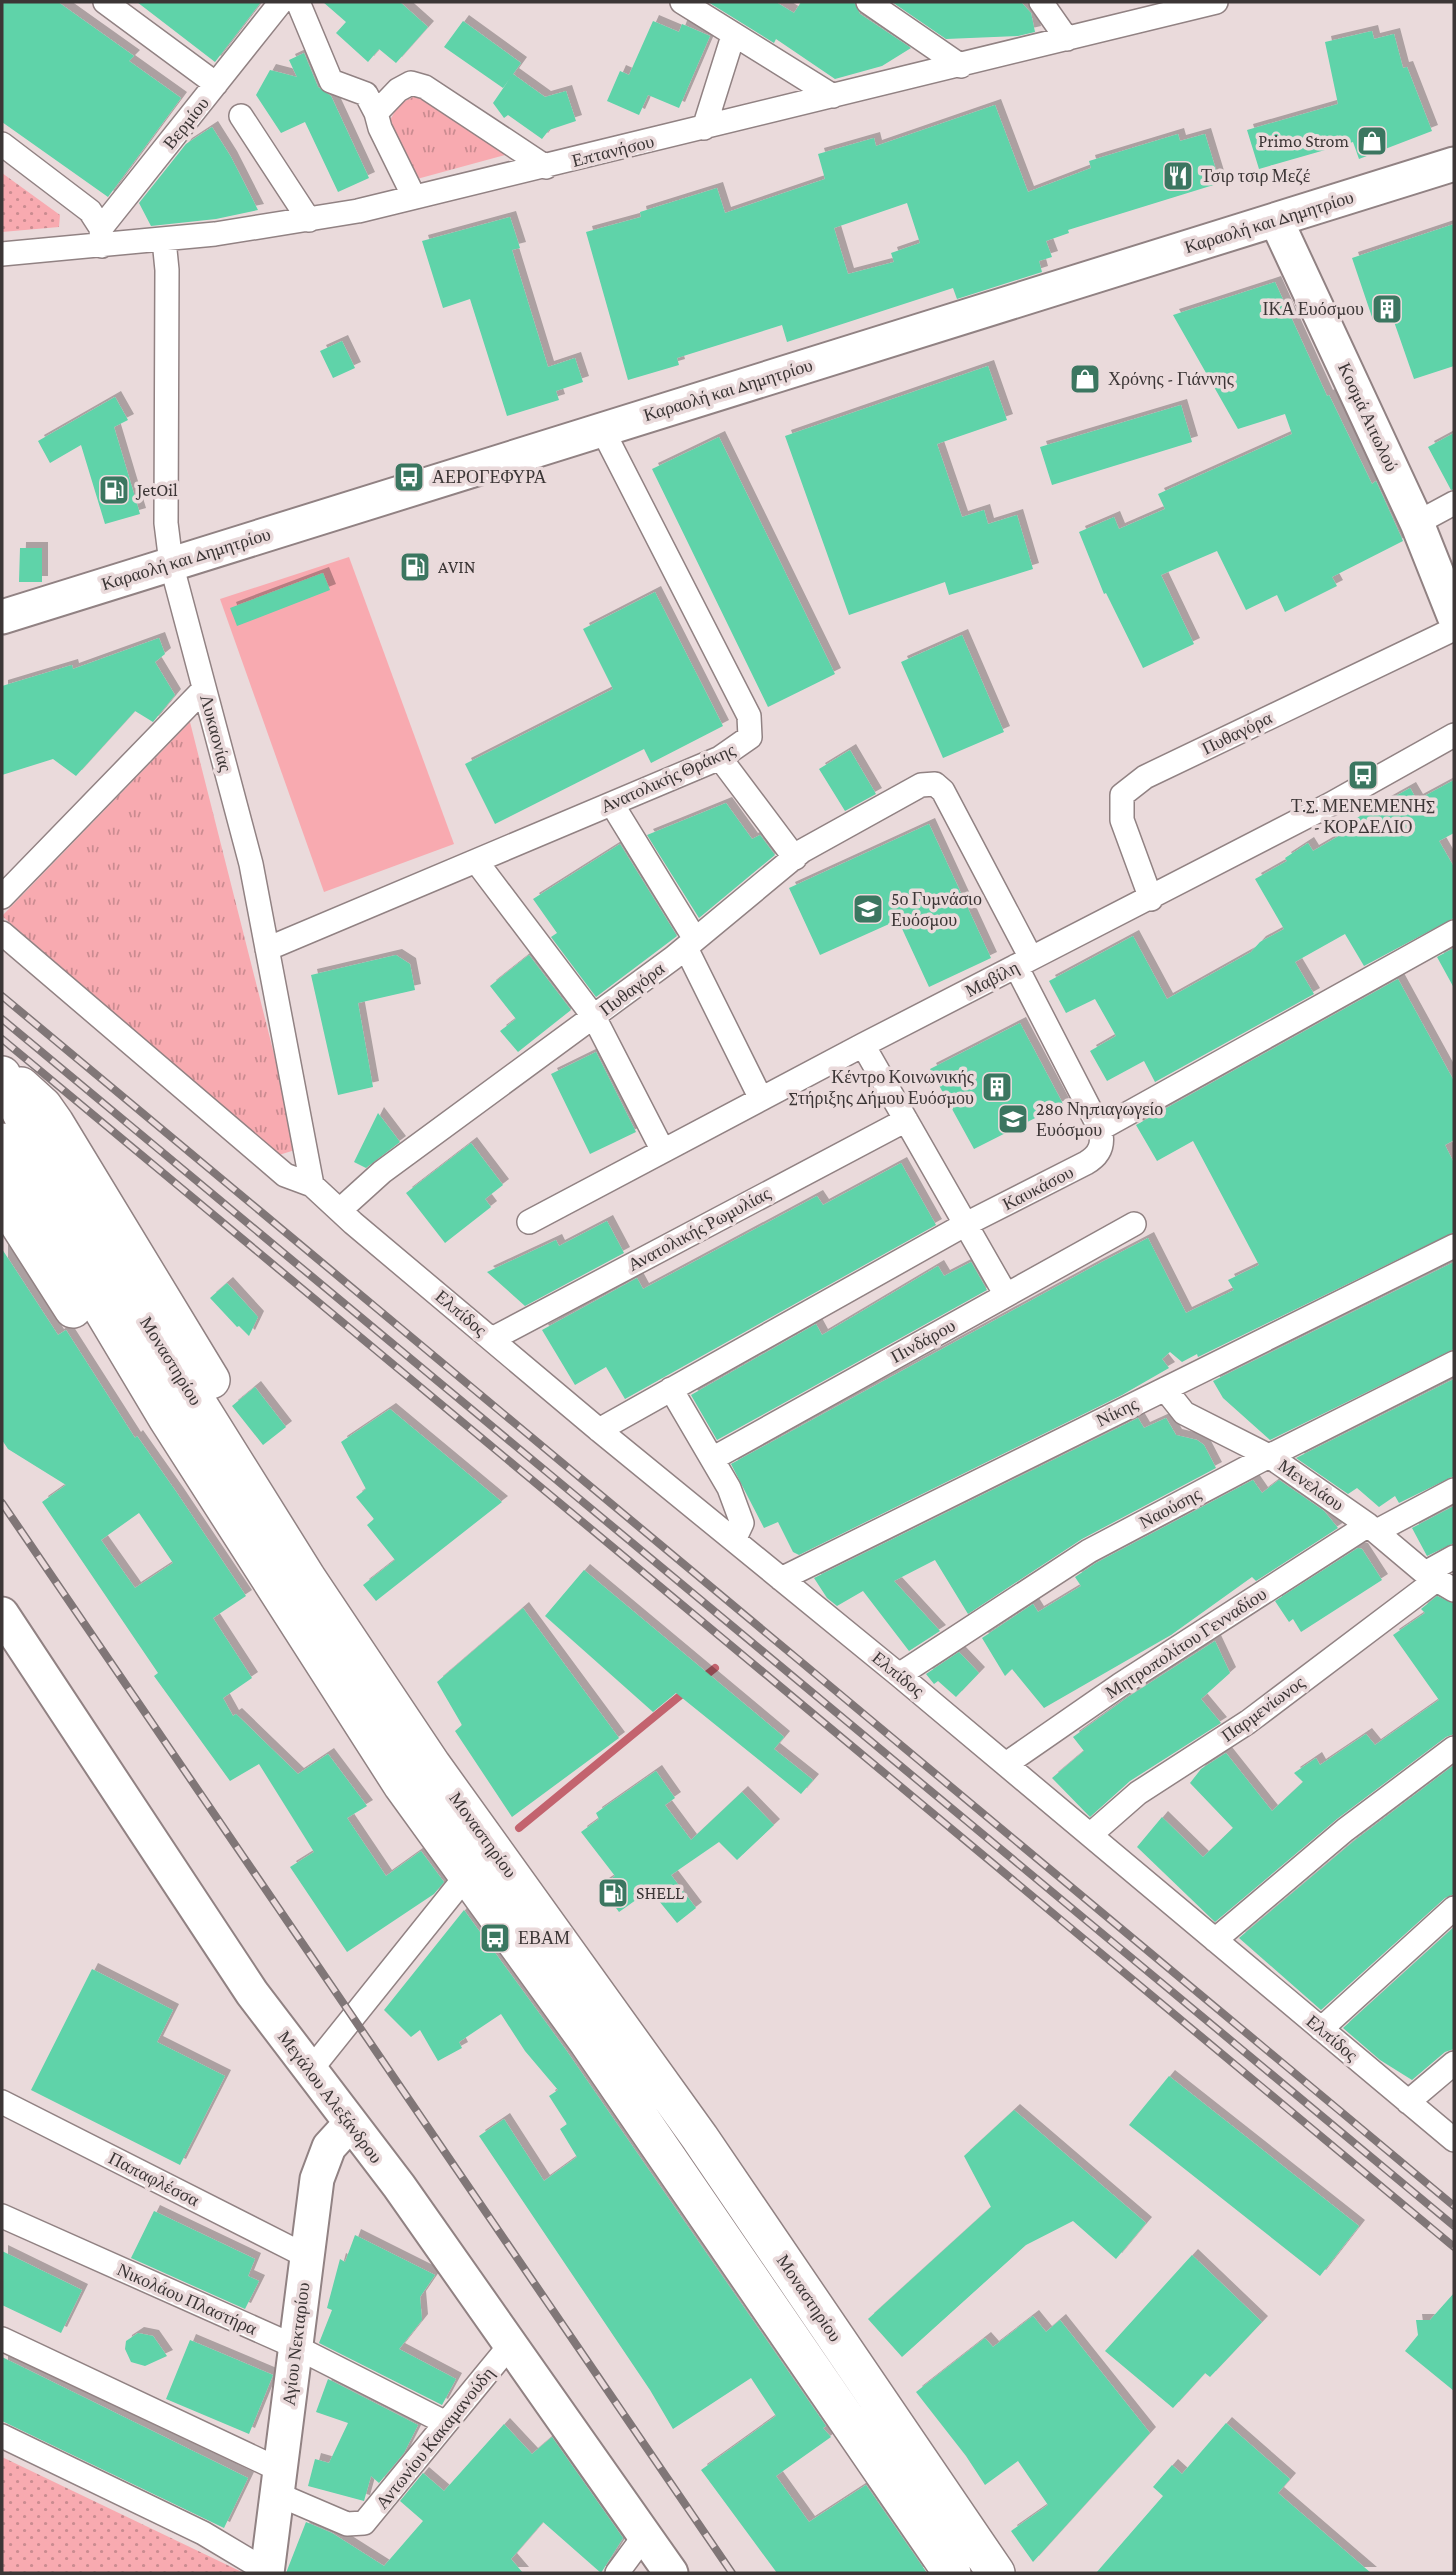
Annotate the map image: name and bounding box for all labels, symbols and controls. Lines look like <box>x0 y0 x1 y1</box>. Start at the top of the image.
street label: Βερμίου <box>159 93 213 153</box>
shop icon: Primo Strom <box>1355 124 1389 158</box>
street label: Επτανήσου <box>570 131 656 171</box>
place label: Primo Strom <box>1258 131 1350 151</box>
restaurant icon: Τσιρ τσιρ Μεζέ <box>1161 159 1195 193</box>
place label: Τσιρ τσιρ Μεζέ <box>1201 166 1311 186</box>
street label: Καραολή και Δημητρίου <box>1182 187 1356 257</box>
building icon: ΙΚΑ Ευόσμου <box>1370 292 1404 326</box>
place label: ΙΚΑ Ευόσμου <box>1262 299 1364 319</box>
street label: Καραολή και Δημητρίου <box>641 355 815 425</box>
street label: Κοσμά Αιτωλού <box>1334 359 1402 475</box>
shop icon: Χρόνης - Γιάννης <box>1068 362 1102 396</box>
place label: Χρόνης - Γιάννης <box>1108 369 1234 389</box>
bus stop icon: ΑΕΡΟΓΕΦΥΡΑ <box>392 460 426 494</box>
place label: ΑΕΡΟΓΕΦΥΡΑ <box>432 467 547 487</box>
fuel station icon: JetOil <box>97 473 131 507</box>
place label: JetOil <box>135 480 178 500</box>
street label: Καραολή και Δημητρίου <box>99 524 273 594</box>
fuel station icon: AVIN <box>398 550 432 584</box>
place label: AVIN <box>438 557 476 577</box>
street label: Λυκαονίας <box>196 692 236 774</box>
street label: Πυθαγόρα <box>1199 707 1276 759</box>
street label: Ανατολικής Θράκης <box>598 739 738 817</box>
bus stop icon: Τ.Σ. ΜΕΝΕΜΕΝΗΣ - ΚΟΡΔΕΛΙΟ <box>1346 758 1380 792</box>
place label: Τ.Σ. ΜΕΝΕΜΕΝΗΣ - ΚΟΡΔΕΛΙΟ <box>1291 796 1435 837</box>
place label: 5ο Γυμνάσιο Ευόσμου <box>891 889 982 930</box>
school or university icon: 5ο Γυμνάσιο Ευόσμου <box>851 892 885 926</box>
street label: Μαβίλη <box>962 957 1022 1001</box>
street label: Πυθαγόρα <box>596 958 669 1020</box>
place label: Κέντρο Κοινωνικής Στήριξης Δήμου Ευόσμου <box>789 1067 974 1108</box>
building icon: Κέντρο Κοινωνικής Στήριξης Δήμου Ευόσμου <box>980 1070 1014 1104</box>
place label: 28ο Νηπιαγωγείο Ευόσμου <box>1036 1099 1163 1140</box>
school or university icon: 28ο Νηπιαγωγείο Ευόσμου <box>996 1102 1030 1136</box>
street label: Καυκάσου <box>999 1162 1077 1214</box>
street label: Ανατολικής Ρωμυλίας <box>624 1183 774 1275</box>
street label: Ελπίδος <box>431 1286 491 1340</box>
street label: Μοναστηρίου <box>136 1313 206 1409</box>
street label: Πινδάρου <box>887 1315 959 1367</box>
street label: Νίκης <box>1093 1393 1141 1431</box>
street label: Μενελάου <box>1274 1455 1348 1515</box>
street label: Ναούσης <box>1136 1484 1204 1532</box>
street label: Μητροπολίτου Γενναδίου <box>1102 1583 1270 1703</box>
street label: Ελπίδος <box>868 1647 928 1701</box>
street label: Παρμενίωνος <box>1218 1672 1308 1746</box>
street label: Μοναστηρίου <box>445 1788 521 1882</box>
fuel station icon: SHELL <box>596 1876 630 1910</box>
place label: SHELL <box>636 1883 684 1903</box>
bus stop icon: ΕΒΑΜ <box>478 1921 512 1955</box>
place label: ΕΒΑΜ <box>518 1928 570 1948</box>
street label: Ελπίδος <box>1302 2011 1362 2065</box>
street label: Μεγάλου Αλεξάνδρου <box>274 2027 386 2167</box>
street label: Παπαφλέσσα <box>106 2148 203 2211</box>
street label: Μοναστηρίου <box>773 2251 845 2345</box>
street label: Νικολάου Πλαστήρα <box>114 2259 261 2339</box>
street label: Αγίου Νεκταρίου <box>279 2281 313 2407</box>
street label: Αντωνίου Κακαμανούδη <box>372 2363 498 2513</box>

